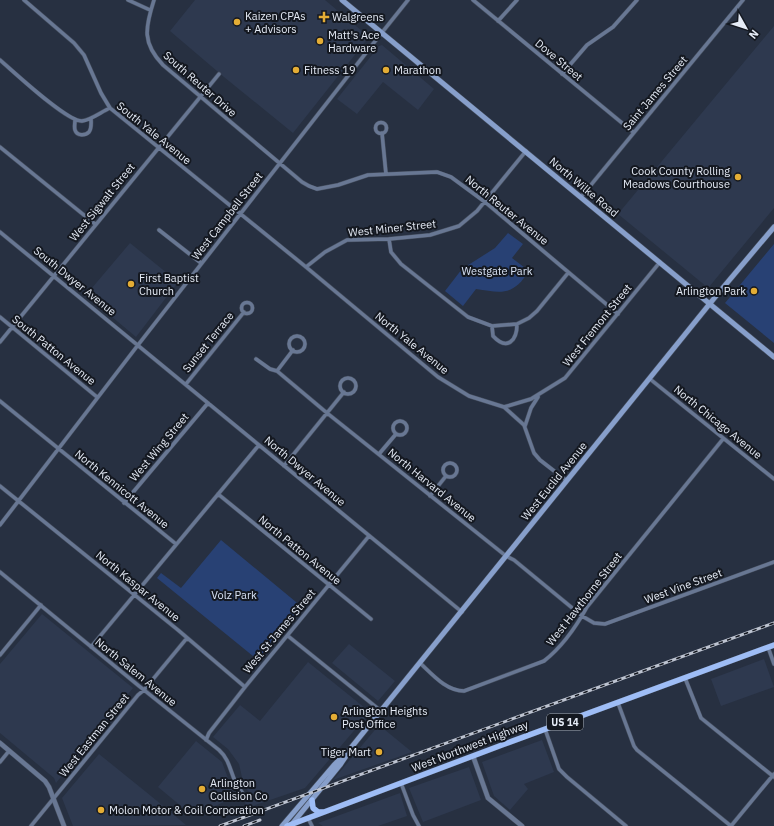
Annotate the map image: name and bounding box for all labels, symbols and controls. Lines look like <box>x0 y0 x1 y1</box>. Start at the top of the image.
north arrow <box>726 8 766 48</box>
place label: Kaizen CPAs + Advisors <box>245 9 306 36</box>
place label: Walgreens <box>332 10 384 24</box>
marker: Walgreens <box>319 12 329 22</box>
marker: Kaizen CPAs + Advisors <box>232 17 242 27</box>
text: N <box>746 27 762 42</box>
place label: Matt's Ace Hardware <box>328 28 380 55</box>
marker: Matt's Ace Hardware <box>315 36 325 46</box>
street label: Dove Street <box>532 36 586 84</box>
street label: South Reuter Drive <box>160 48 240 120</box>
street label: Saint James Street <box>620 53 690 133</box>
place label: Fitness 19 <box>304 63 356 77</box>
place label: Marathon <box>394 63 441 77</box>
marker: Fitness 19 <box>291 65 301 75</box>
marker: Marathon <box>381 65 391 75</box>
street label: South Yale Avenue <box>114 99 194 167</box>
street label: North Wilke Road <box>547 154 621 220</box>
street label: West Sigwalt Street <box>66 160 138 244</box>
place label: Cook County Rolling Meadows Courthouse <box>623 164 730 191</box>
street label: West Campbell Street <box>188 169 266 263</box>
street label: North Reuter Avenue <box>463 172 551 248</box>
marker: Cook County Rolling Meadows Courthouse <box>733 172 743 182</box>
street label: West Miner Street <box>347 216 437 240</box>
street label: South Dwyer Avenue <box>31 243 119 319</box>
park label: Westgate Park <box>461 264 533 278</box>
place label: First Baptist Church <box>139 271 199 298</box>
marker: First Baptist Church <box>126 279 136 289</box>
street label: West Fremont Street <box>559 281 635 369</box>
place label: Arlington Park <box>676 284 746 298</box>
marker: Arlington Park <box>749 286 759 296</box>
street label: Sunset Terrace <box>179 309 237 375</box>
street label: North Yale Avenue <box>372 309 452 377</box>
street label: South Patton Avenue <box>9 312 99 388</box>
street label: North Chicago Avenue <box>671 382 765 462</box>
street label: West Wing Street <box>126 410 192 484</box>
street label: North Dwyer Avenue <box>262 433 348 509</box>
street label: West Euclid Avenue <box>518 439 590 523</box>
street label: North Harvard Avenue <box>385 445 479 525</box>
street label: North Kennicott Avenue <box>72 447 172 531</box>
street label: North Patton Avenue <box>256 512 344 588</box>
street label: North Kaspar Avenue <box>93 548 183 624</box>
street label: West Hawthorne Street <box>543 549 625 649</box>
street label: West Vine Street <box>642 565 724 607</box>
street label: West St James Street <box>240 586 318 676</box>
park label: Volz Park <box>211 588 257 602</box>
street label: North Salem Avenue <box>92 635 180 709</box>
street label: West Eastman Street <box>56 690 132 780</box>
place label: Arlington Heights Post Office <box>342 704 428 731</box>
marker: Arlington Heights Post Office <box>329 712 339 722</box>
road number: US 14 <box>547 714 583 730</box>
street label: West Northwest Highway <box>410 717 531 775</box>
place label: Tiger Mart <box>321 745 371 759</box>
marker: Tiger Mart <box>374 747 384 757</box>
place label: Arlington Collision Co <box>210 776 268 803</box>
marker: Arlington Collision Co <box>197 784 207 794</box>
place label: Molon Motor & Coil Corporation <box>109 803 264 817</box>
marker: Molon Motor & Coil Corporation <box>96 805 106 815</box>

